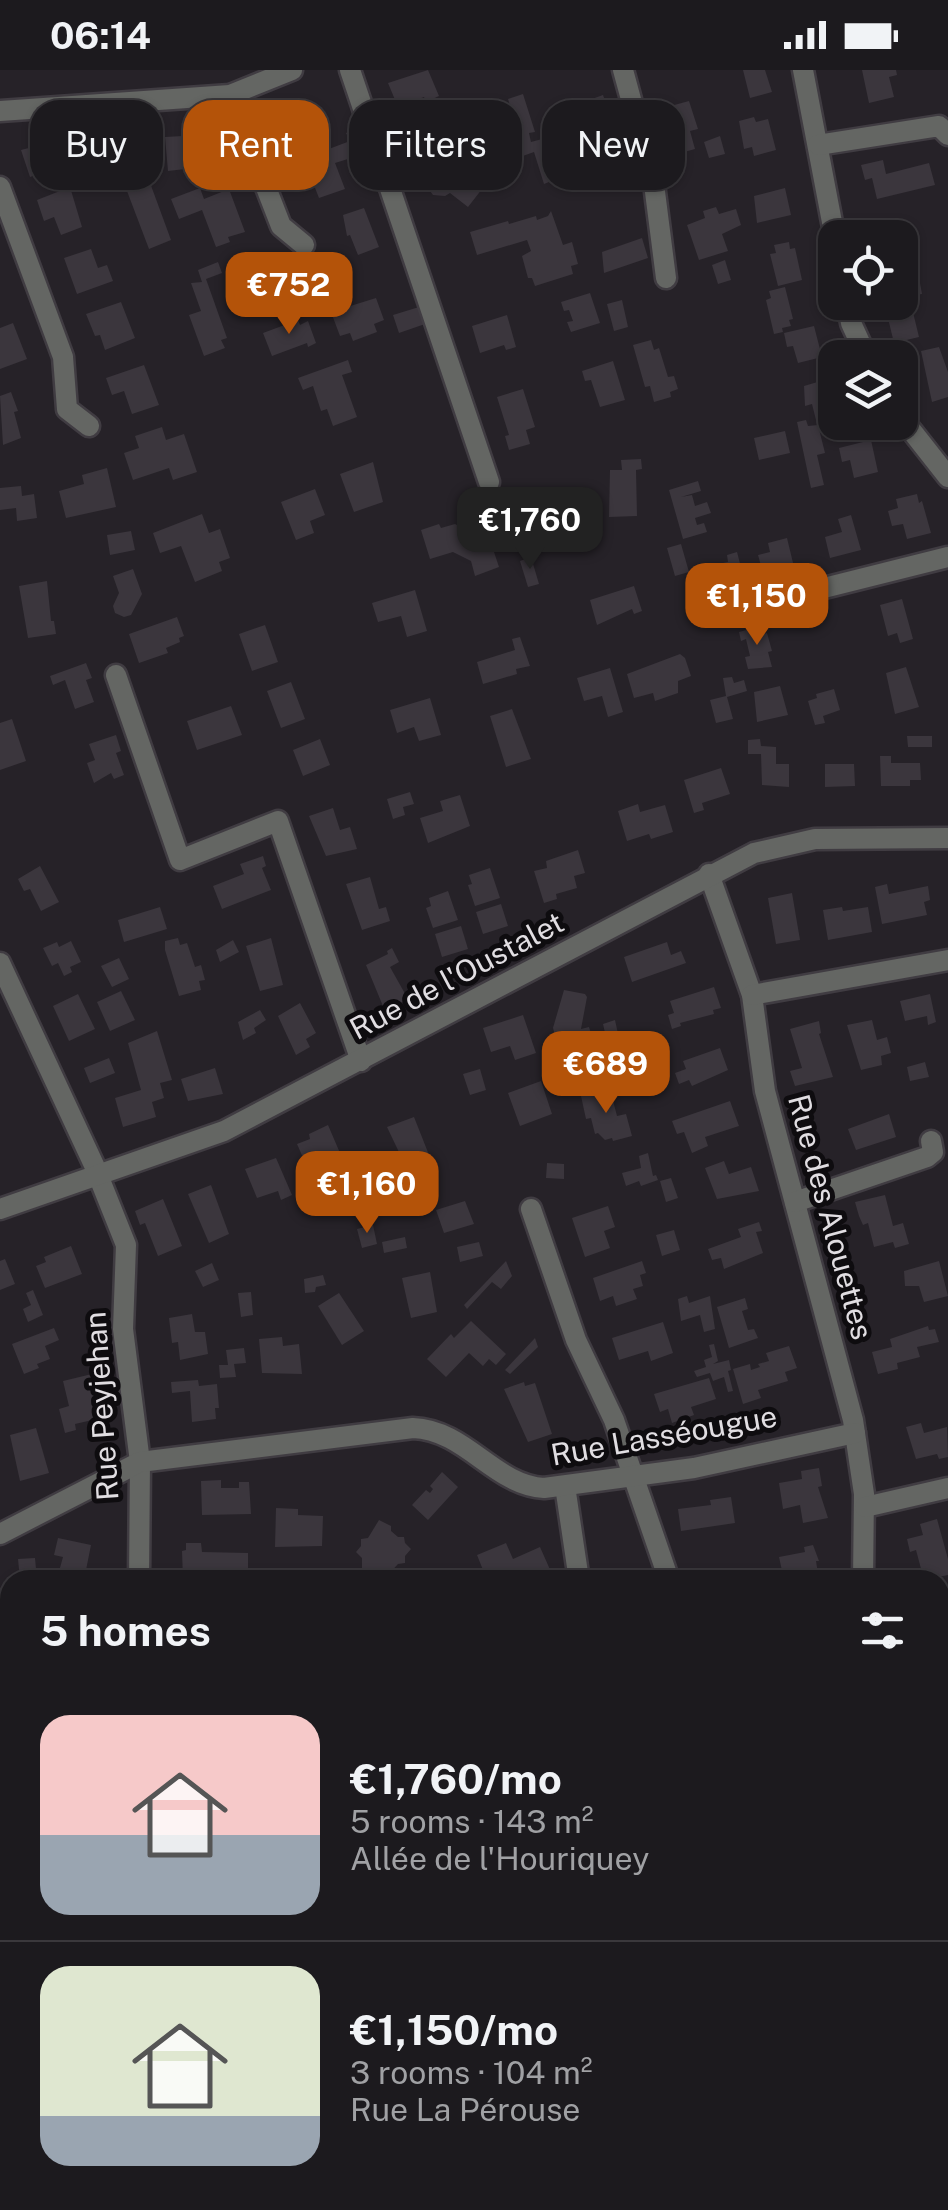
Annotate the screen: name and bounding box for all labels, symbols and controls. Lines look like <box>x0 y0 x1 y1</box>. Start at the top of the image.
text: 06:14 <box>50 13 151 58</box>
chip: Buy <box>30 100 163 190</box>
chip: Rent <box>183 100 329 190</box>
chip: Filters <box>349 100 522 190</box>
chip: New <box>542 100 685 190</box>
map controls <box>818 220 918 440</box>
button: locate <box>818 220 918 320</box>
pin: €752 <box>230 252 348 337</box>
text: €752 <box>248 266 330 303</box>
button: layers <box>818 340 918 440</box>
pin: €1,760 <box>449 487 611 572</box>
text: €1,760 <box>479 501 581 538</box>
pin: €1,150 <box>676 563 838 648</box>
text: €1,150 <box>707 577 807 614</box>
street label: Rue de l'Oustalet <box>343 904 570 1047</box>
pin: €689 <box>547 1031 665 1116</box>
text: €689 <box>564 1045 648 1082</box>
street label: Rue des Alouettes <box>781 1090 881 1343</box>
pin: €1,160 <box>286 1151 448 1236</box>
text: €1,160 <box>318 1165 416 1202</box>
street label: Rue Peyjehan <box>76 1310 126 1502</box>
street label: Rue Lasséougue <box>548 1397 780 1473</box>
icon: filters <box>855 1603 910 1658</box>
text: 5 homes <box>40 1606 211 1655</box>
text: €1,760/mo <box>350 1754 562 1803</box>
icon: home <box>120 1755 240 1875</box>
text: 5 rooms · 143 m² <box>350 1803 594 1840</box>
text: Allée de l'Houriquey <box>350 1840 649 1877</box>
text: €1,150/mo <box>350 2005 558 2054</box>
icon: home <box>120 2006 240 2126</box>
text: 3 rooms · 104 m² <box>350 2054 593 2091</box>
text: Rue La Pérouse <box>350 2091 581 2128</box>

